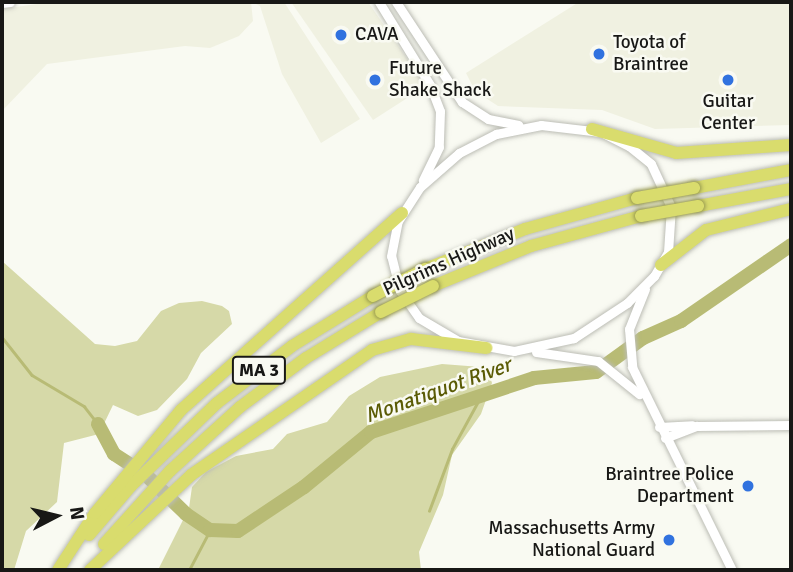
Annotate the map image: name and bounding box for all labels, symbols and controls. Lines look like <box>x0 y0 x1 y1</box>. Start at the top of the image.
place label: CAVA <box>355 24 399 46</box>
marker: CAVA <box>333 27 349 43</box>
place label: Toyota of Braintree <box>613 32 689 76</box>
marker: Toyota of Braintree <box>591 46 607 62</box>
place label: Future Shake Shack <box>389 58 491 102</box>
marker: Future Shake Shack <box>367 72 383 88</box>
marker: Guitar Center <box>720 72 736 88</box>
place label: Guitar Center <box>701 91 755 135</box>
street label: Pilgrims Highway <box>380 223 518 301</box>
water label: Monatiquot River <box>361 352 515 428</box>
road number: MA 3 <box>231 356 287 384</box>
place label: Braintree Police Department <box>605 464 734 508</box>
marker: Braintree Police Department <box>740 478 756 494</box>
north arrow <box>21 481 91 551</box>
text: N <box>64 505 90 521</box>
place label: Massachusetts Army National Guard <box>488 518 655 562</box>
marker: Massachusetts Army National Guard <box>661 532 677 548</box>

